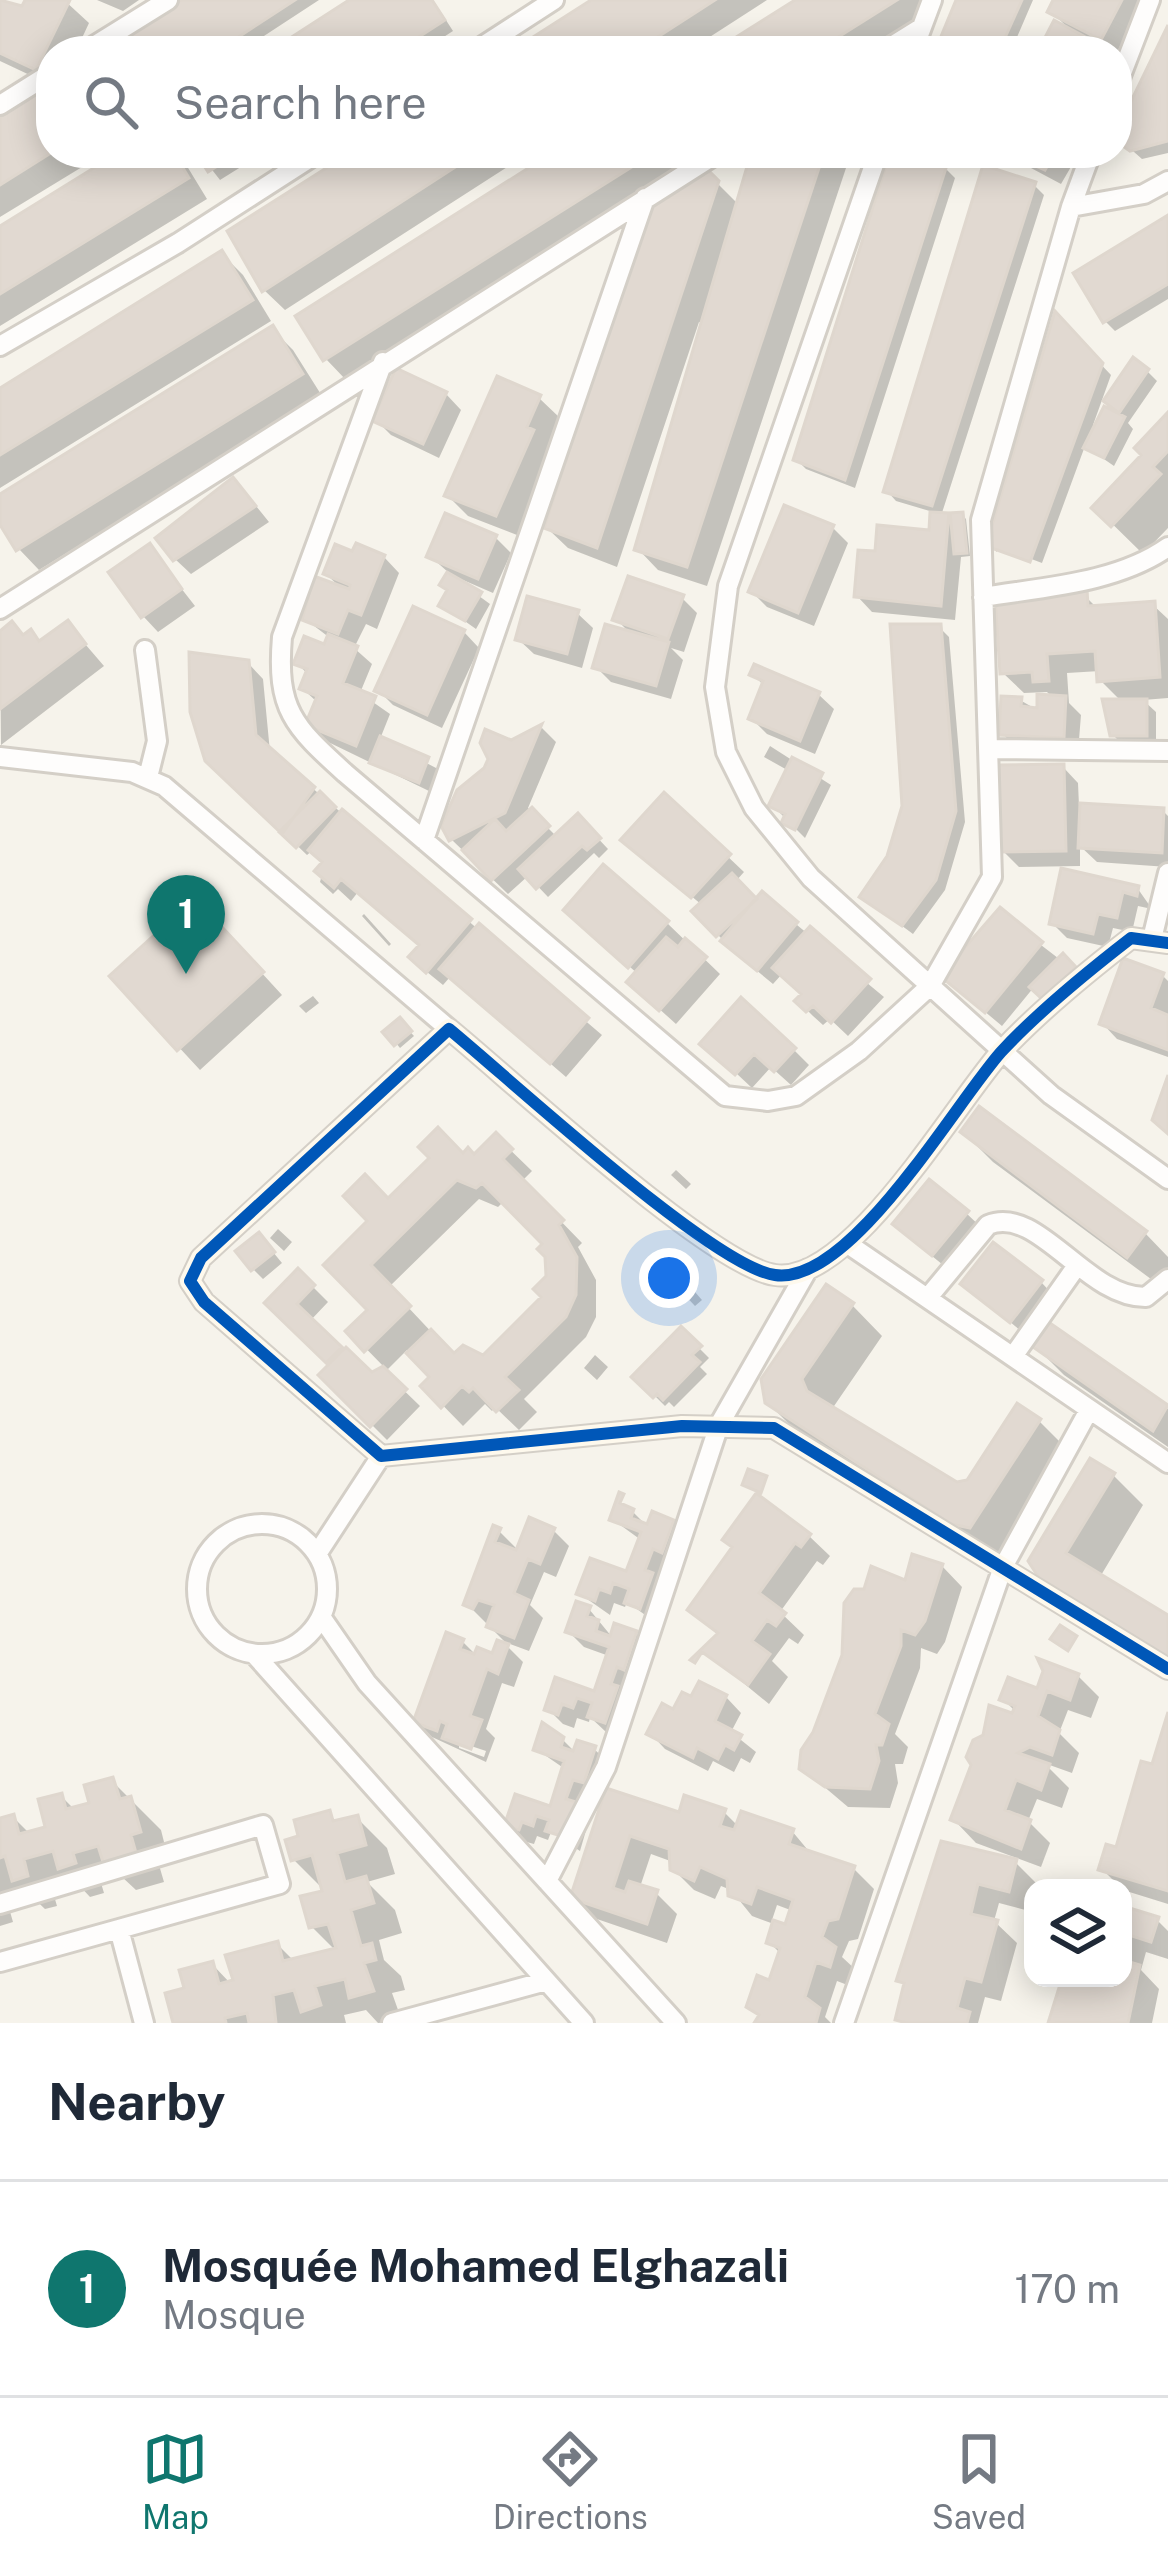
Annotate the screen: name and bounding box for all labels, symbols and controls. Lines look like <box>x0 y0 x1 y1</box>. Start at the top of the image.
search box <box>36 36 1132 168</box>
icon: search <box>78 69 144 135</box>
text: Search here <box>174 76 427 129</box>
pin: 1 <box>147 875 225 974</box>
your location <box>639 1248 699 1308</box>
map controls <box>1024 1879 1132 1987</box>
button: layers <box>1024 1879 1132 1987</box>
text: Nearby <box>48 2072 225 2131</box>
text: Mosquée Mohamed Elghazali <box>162 2239 789 2292</box>
text: 1 <box>79 2266 95 2312</box>
text: 170 m <box>1014 2266 1120 2312</box>
text: Mosque <box>162 2292 306 2338</box>
tab: Map <box>142 2426 209 2536</box>
tab: Directions <box>493 2426 648 2536</box>
tab: Saved <box>932 2426 1026 2536</box>

